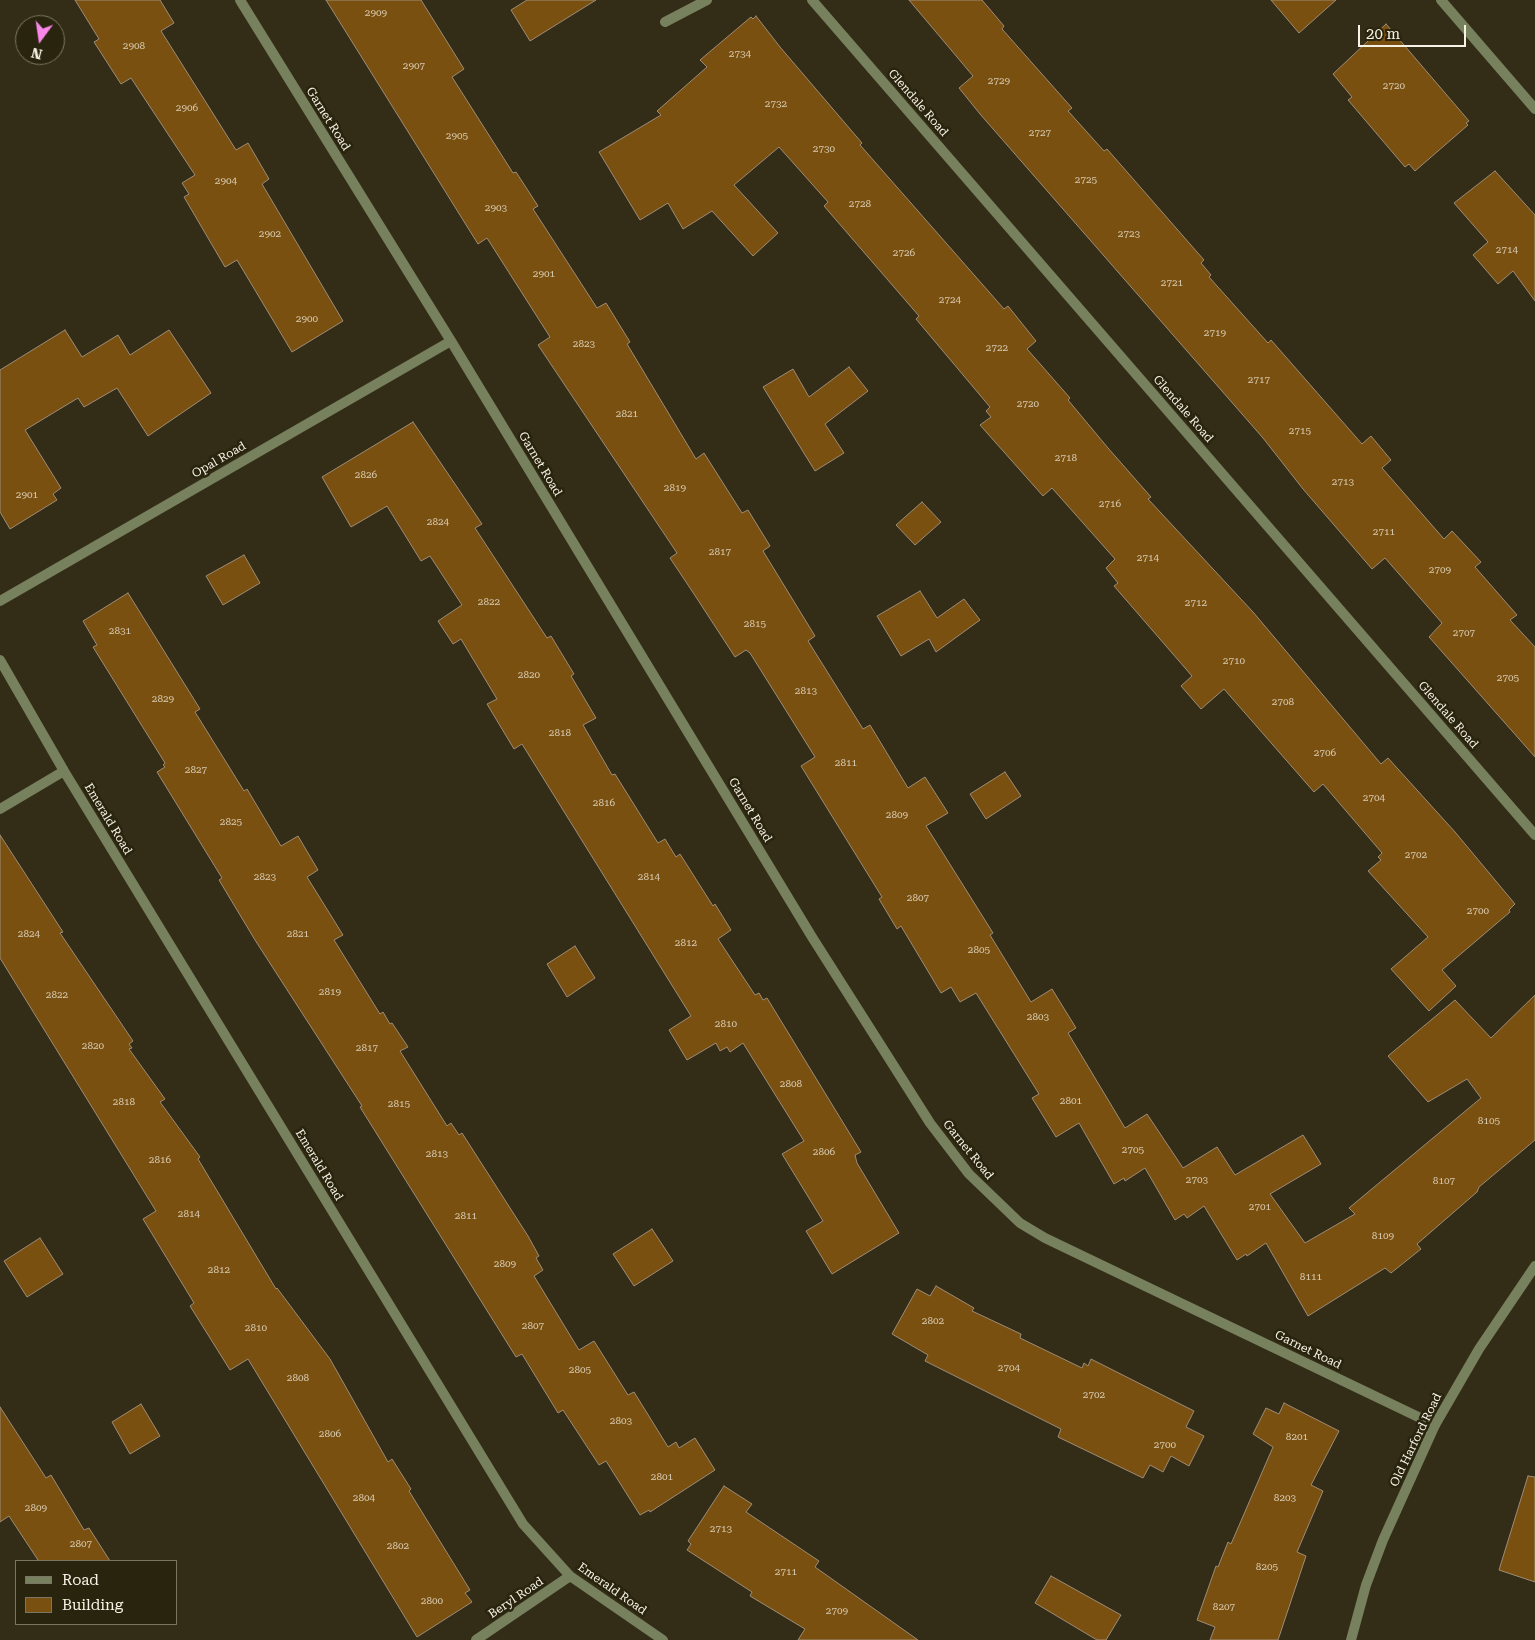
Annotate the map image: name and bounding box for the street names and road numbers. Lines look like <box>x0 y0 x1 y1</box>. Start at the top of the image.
street label: Glendale Road <box>885 66 951 140</box>
street label: Garnet Road <box>303 85 353 153</box>
street label: Glendale Road <box>1150 372 1216 446</box>
street label: Garnet Road <box>515 429 565 499</box>
street label: Opal Road <box>189 439 249 481</box>
street label: Glendale Road <box>1415 678 1481 752</box>
street label: Garnet Road <box>725 775 775 845</box>
street label: Emerald Road <box>81 781 135 857</box>
street label: Garnet Road <box>940 1117 996 1183</box>
street label: Emerald Road <box>292 1127 346 1203</box>
street label: Garnet Road <box>1272 1328 1344 1372</box>
street label: Old Harford Road <box>1387 1391 1445 1489</box>
street label: Emerald Road <box>575 1560 649 1618</box>
street label: Beryl Road <box>486 1574 546 1622</box>

